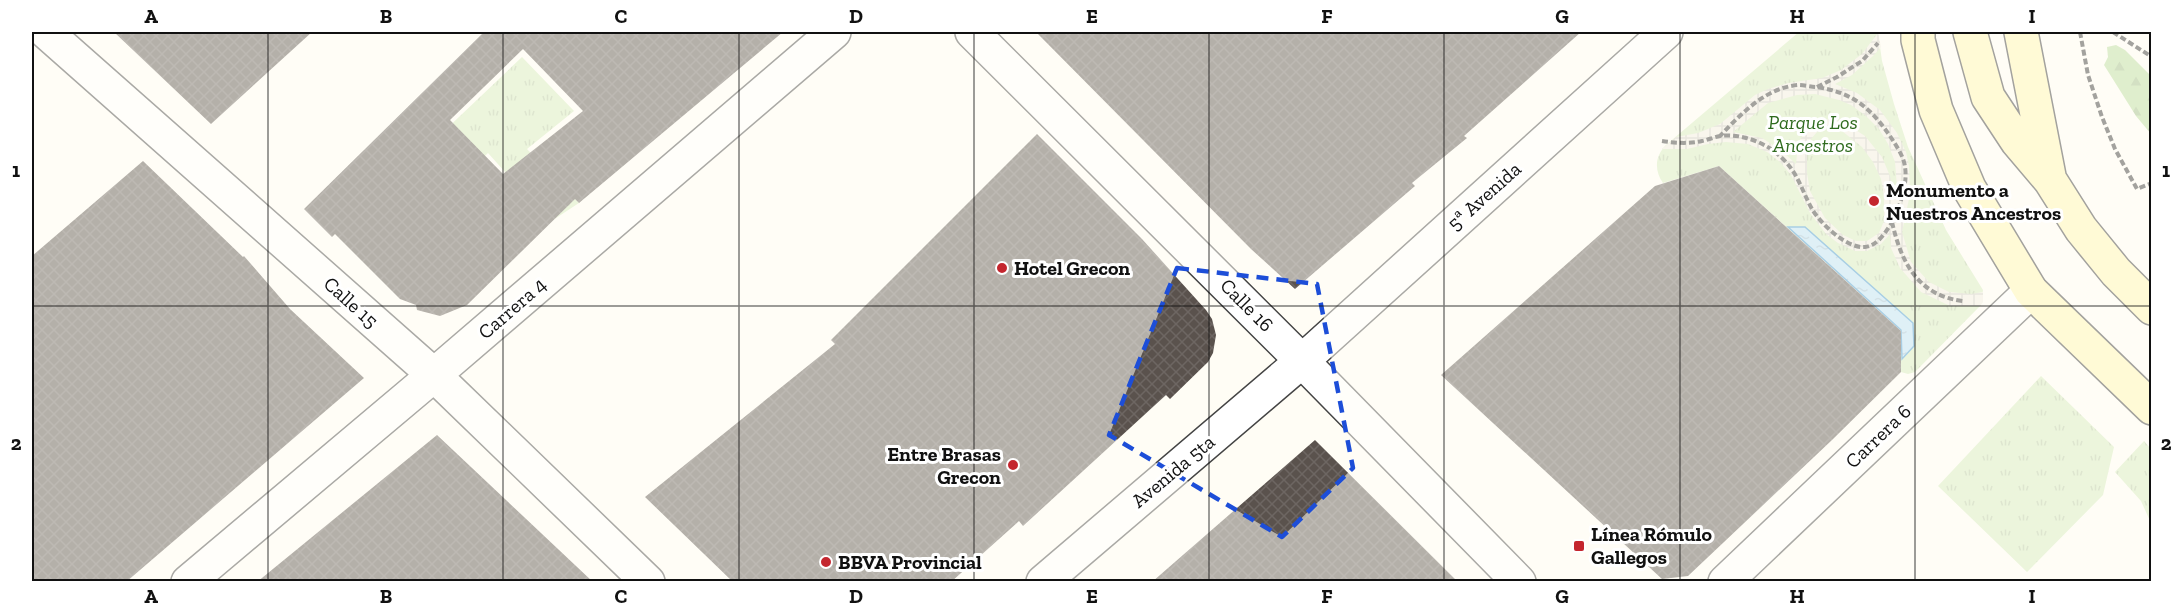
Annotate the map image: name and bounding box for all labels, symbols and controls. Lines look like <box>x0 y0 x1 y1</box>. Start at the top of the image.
text: A <box>144 4 158 28</box>
text: B <box>380 4 392 28</box>
text: C <box>615 4 628 28</box>
text: D <box>849 4 863 28</box>
text: E <box>1086 4 1098 28</box>
text: F <box>1321 4 1333 28</box>
text: G <box>1555 4 1569 28</box>
text: H <box>1789 4 1805 28</box>
text: I <box>2028 4 2036 28</box>
park label: Parque Los Ancestros <box>1768 110 1858 157</box>
street label: 5ª Avenida <box>1442 157 1526 235</box>
text: 1 <box>12 158 20 182</box>
text: 1 <box>2162 158 2170 182</box>
place label: Monumento a Nuestros Ancestros <box>1886 178 2061 225</box>
marker: Monumento a Nuestros Ancestros <box>1867 194 1881 208</box>
place label: Hotel Grecon <box>1014 256 1130 280</box>
marker: Hotel Grecon <box>995 261 1009 275</box>
street label: Calle 15 <box>319 271 383 333</box>
street label: Carrera 4 <box>473 272 551 344</box>
street label: Calle 16 <box>1215 273 1279 337</box>
street label: Carrera 6 <box>1840 399 1916 473</box>
street label: Avenida 5ta <box>1127 429 1220 513</box>
text: 2 <box>11 431 22 455</box>
text: 2 <box>2161 431 2172 455</box>
place label: Entre Brasas Grecon <box>887 442 1001 489</box>
marker: Entre Brasas Grecon <box>1006 458 1020 472</box>
place label: Línea Rómulo Gallegos <box>1591 522 1712 569</box>
marker: Línea Rómulo Gallegos <box>1572 539 1586 553</box>
place label: BBVA Provincial <box>838 550 982 574</box>
marker: BBVA Provincial <box>819 555 833 569</box>
text: A <box>144 584 158 608</box>
text: B <box>380 584 392 608</box>
text: C <box>615 584 628 608</box>
text: D <box>849 584 863 608</box>
text: E <box>1086 584 1098 608</box>
text: F <box>1321 584 1333 608</box>
text: G <box>1555 584 1569 608</box>
text: H <box>1789 584 1805 608</box>
text: I <box>2028 584 2036 608</box>

